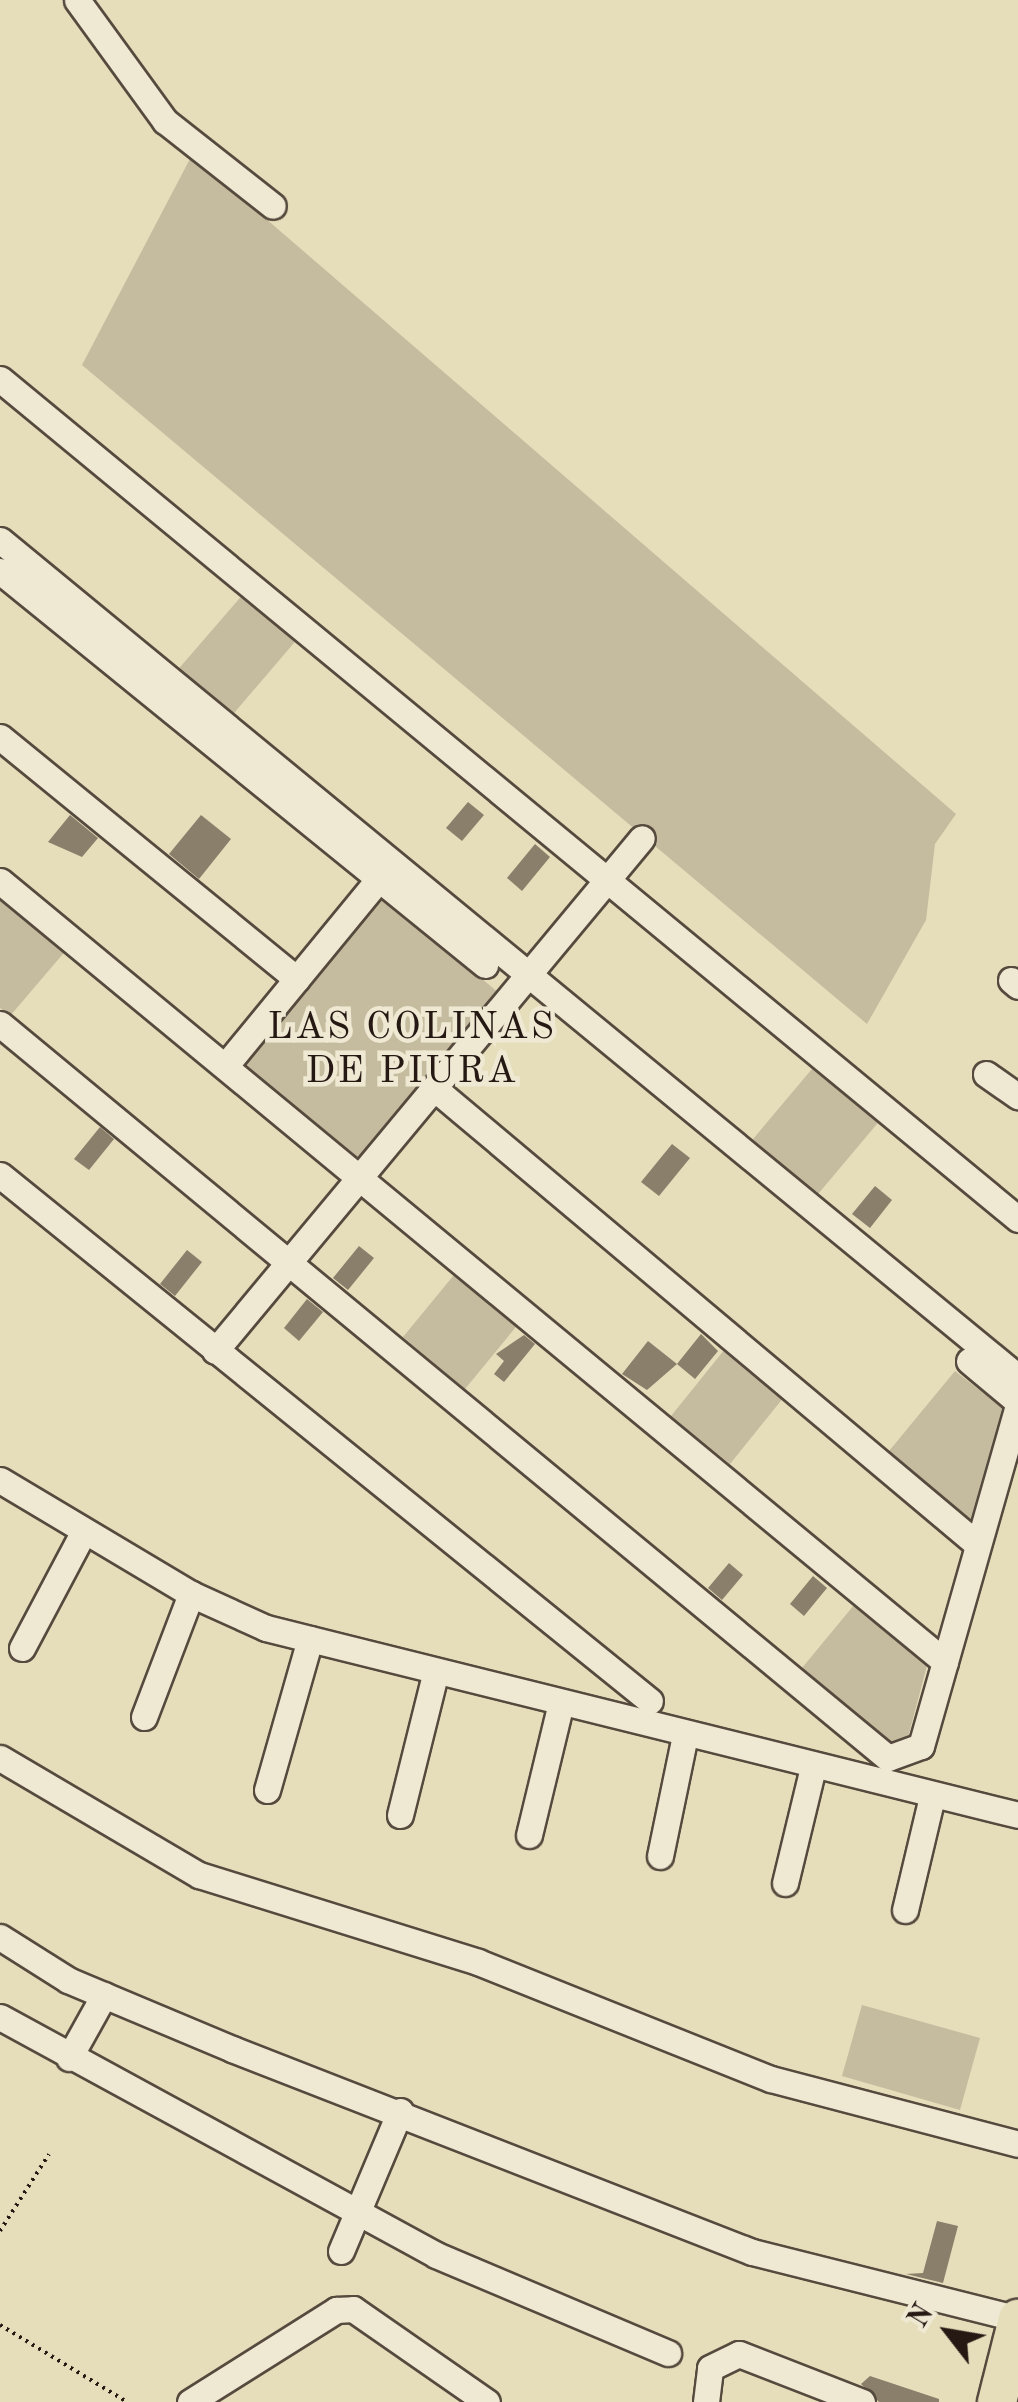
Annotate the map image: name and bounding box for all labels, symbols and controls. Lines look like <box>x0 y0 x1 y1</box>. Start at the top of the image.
district label: LAS COLINAS DE PIURA <box>267 1006 557 1096</box>
north arrow <box>898 2282 998 2382</box>
text: N <box>905 2300 940 2333</box>

